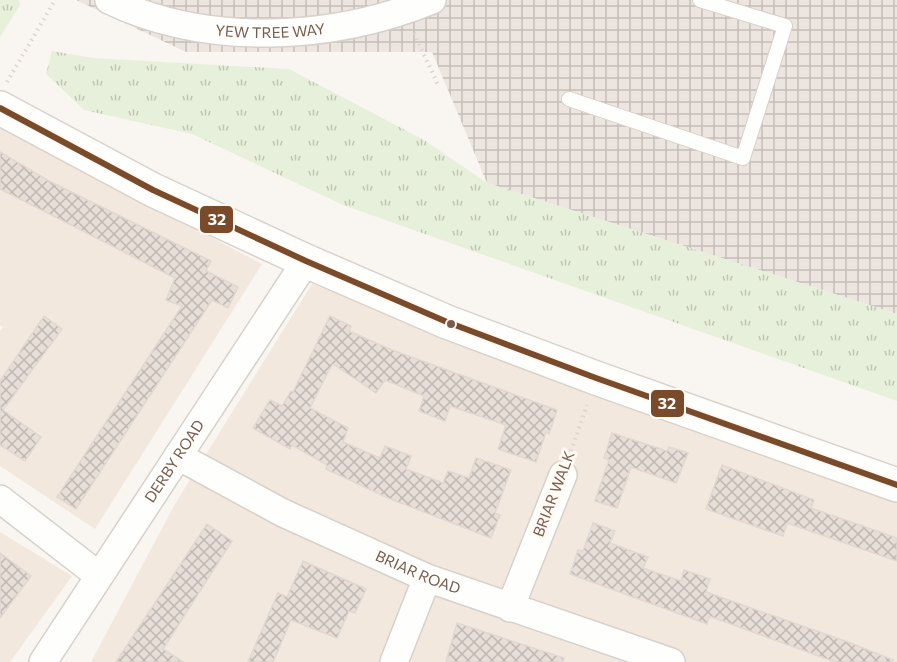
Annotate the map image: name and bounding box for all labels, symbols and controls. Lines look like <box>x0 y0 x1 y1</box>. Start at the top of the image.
street label: YEW TREE WAY <box>214 19 326 41</box>
line badge: 32 <box>199 205 234 234</box>
text: 32 <box>208 209 226 228</box>
unlabelled marker <box>445 318 457 330</box>
line badge: 32 <box>650 389 685 418</box>
text: 32 <box>658 393 676 412</box>
street label: DERBY ROAD <box>140 416 207 506</box>
street label: BRIAR WALK <box>528 448 578 539</box>
street label: BRIAR ROAD <box>373 546 463 597</box>

